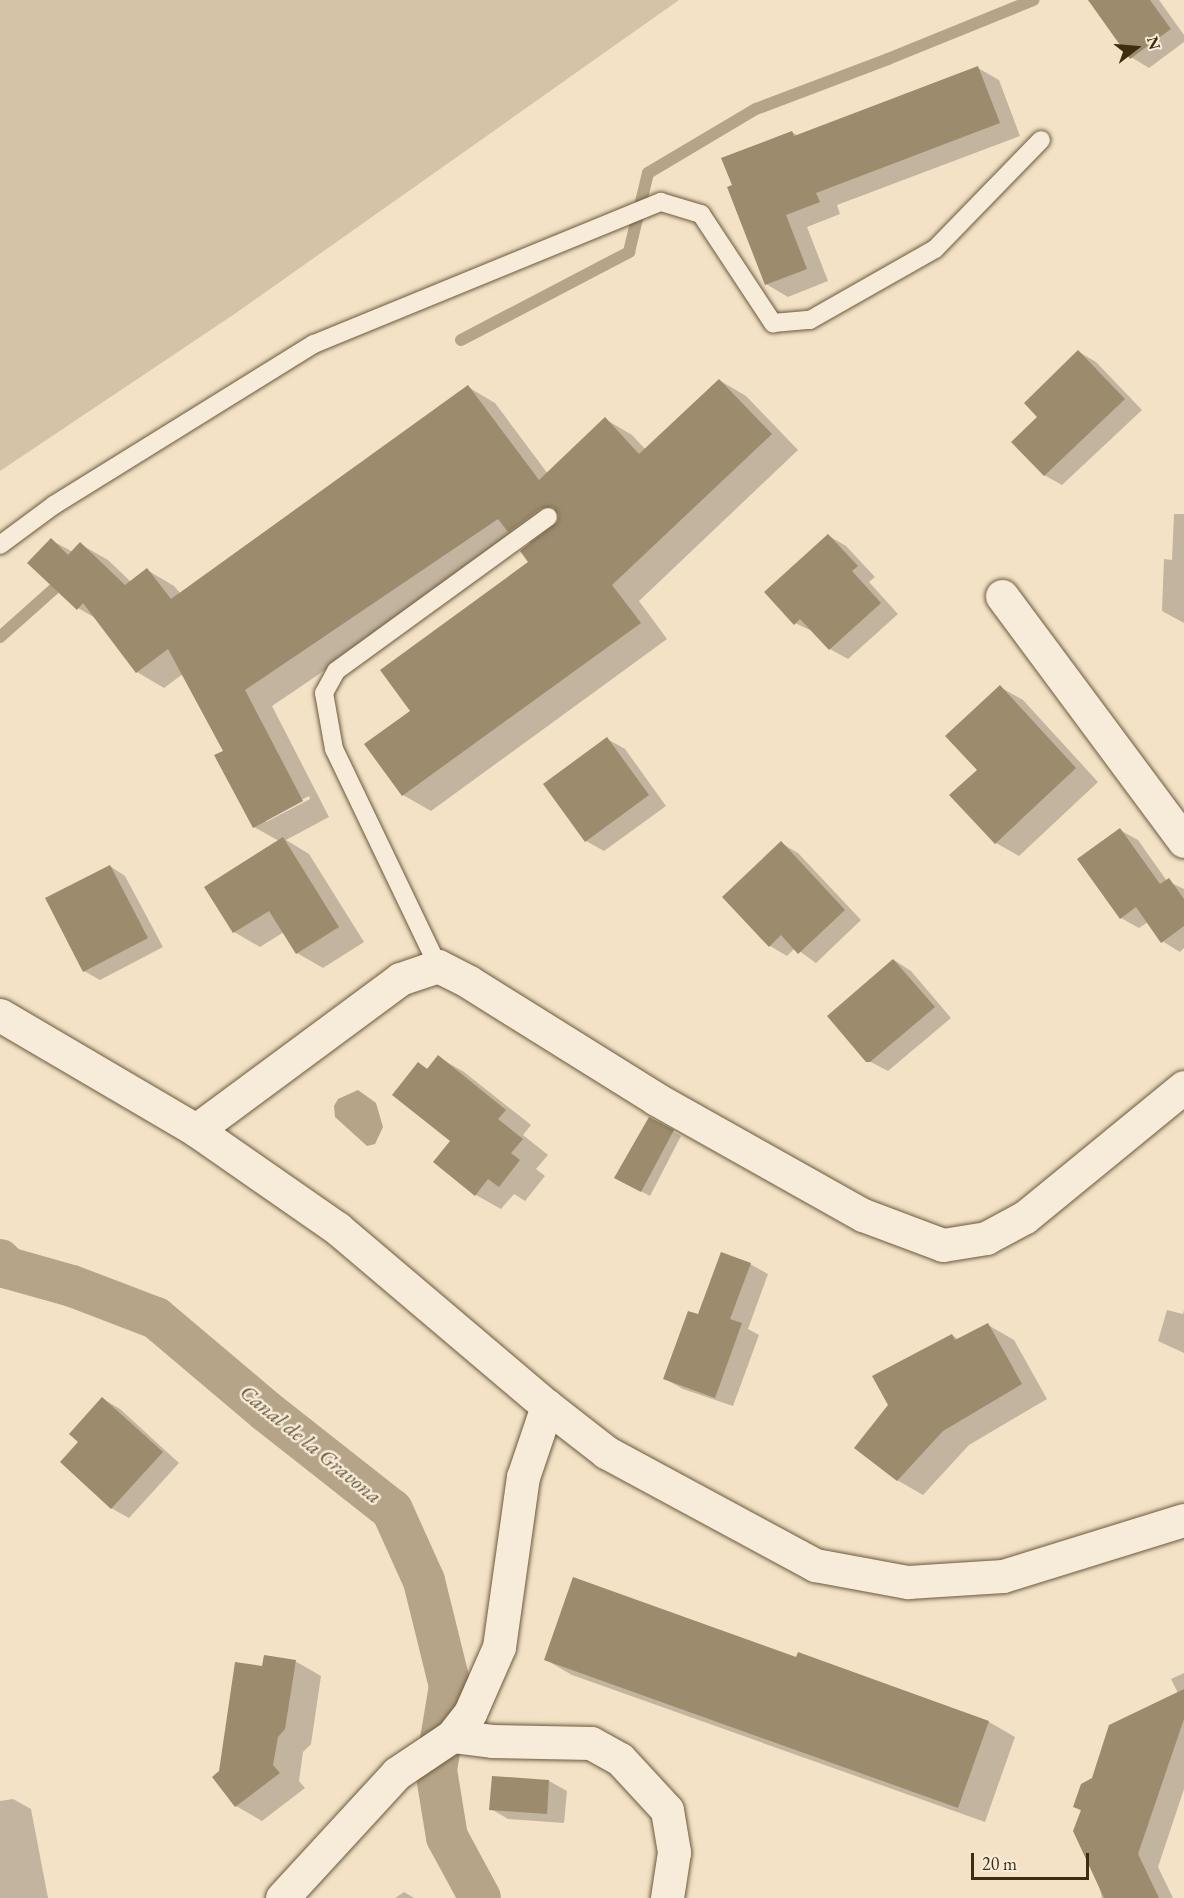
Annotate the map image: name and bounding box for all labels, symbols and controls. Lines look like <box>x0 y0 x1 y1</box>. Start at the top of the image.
north arrow <box>1106 18 1166 78</box>
text: N <box>1142 34 1166 52</box>
water label: Canal de la Gravona <box>235 1379 387 1509</box>
scale bar <box>974 1841 1092 1879</box>
text: 20 m <box>982 1852 1017 1875</box>

